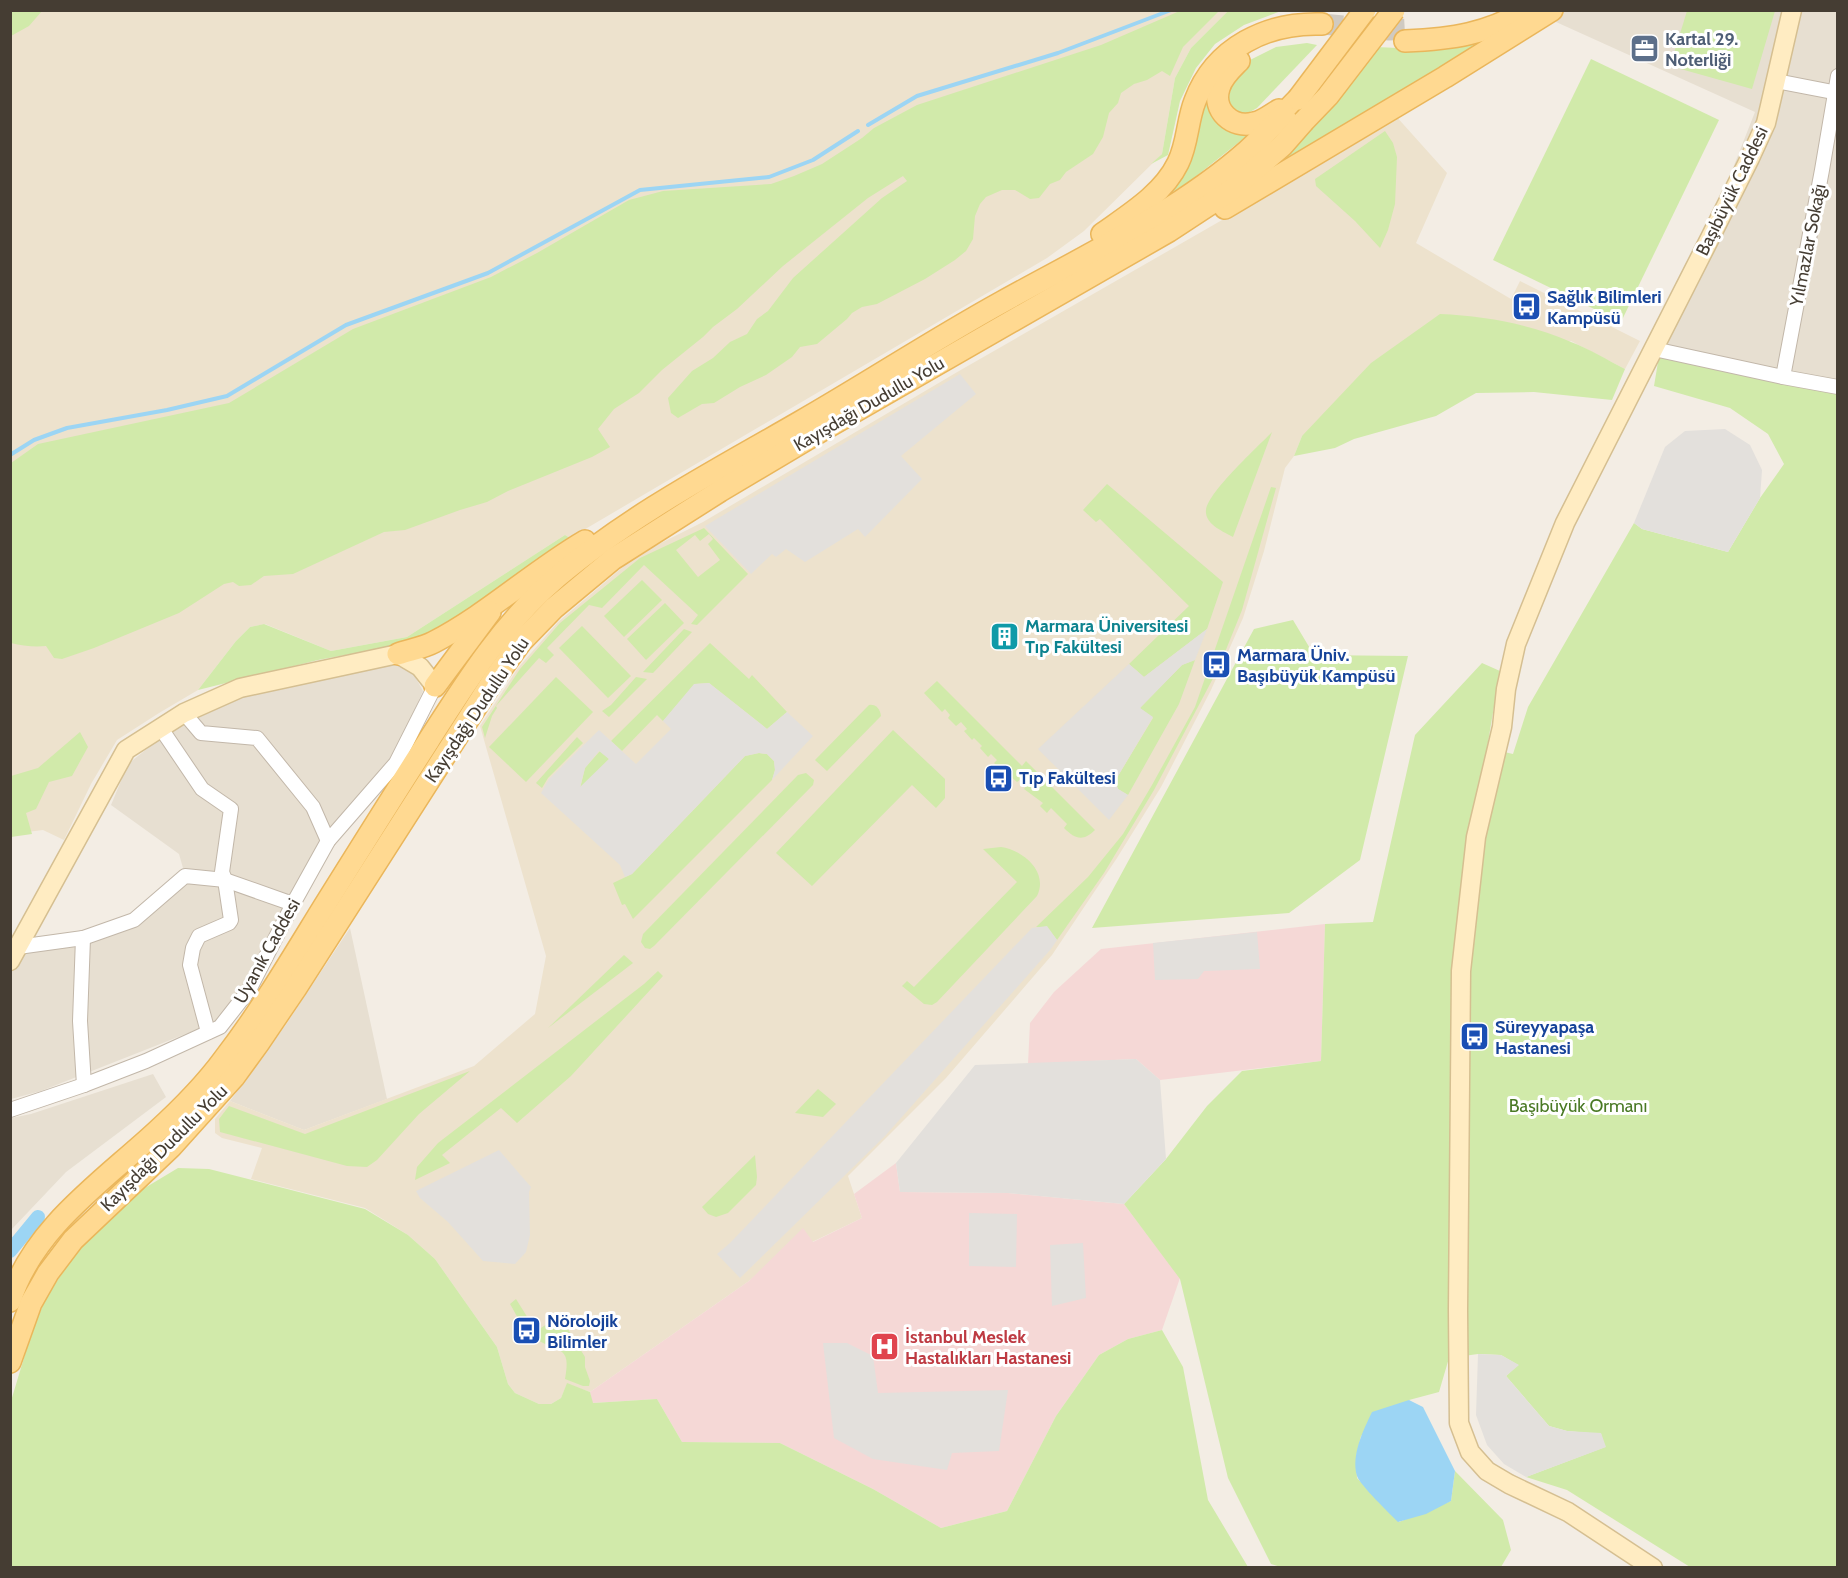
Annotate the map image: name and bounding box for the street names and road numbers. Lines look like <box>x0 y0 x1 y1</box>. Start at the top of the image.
street label: Başıbüyük Caddesi <box>1691 123 1773 259</box>
street label: Yılmazlar Sokağı <box>1785 182 1831 309</box>
street label: Kayışdağı Dudullu Yolu <box>790 352 948 456</box>
street label: Kayışdağı Dudullu Yolu <box>420 633 534 787</box>
street label: Uyanık Caddesi <box>229 895 305 1007</box>
street label: Kayışdağı Dudullu Yolu <box>96 1080 232 1216</box>

